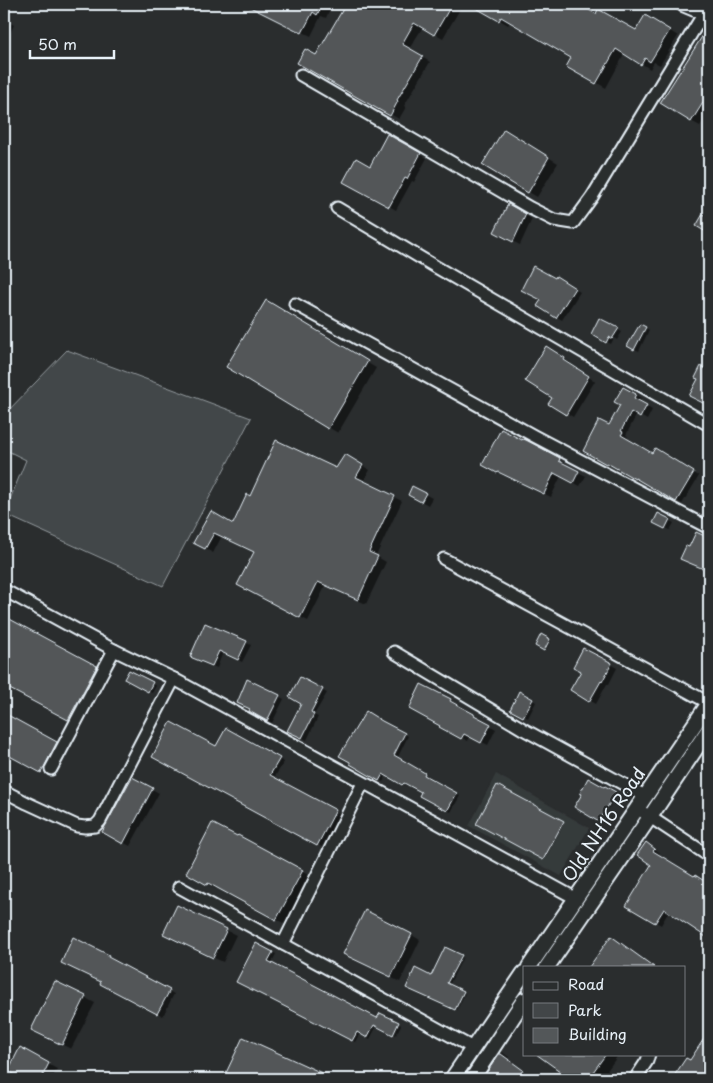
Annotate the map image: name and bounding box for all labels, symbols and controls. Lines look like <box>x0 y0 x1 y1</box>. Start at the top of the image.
scale bar <box>30 28 114 60</box>
text: 50 m <box>38 32 77 55</box>
street label: Old NH16 Road <box>555 761 651 887</box>
legend <box>523 966 686 1056</box>
text: Road <box>568 972 604 995</box>
text: Park <box>568 998 602 1021</box>
text: Building <box>568 1022 627 1045</box>

